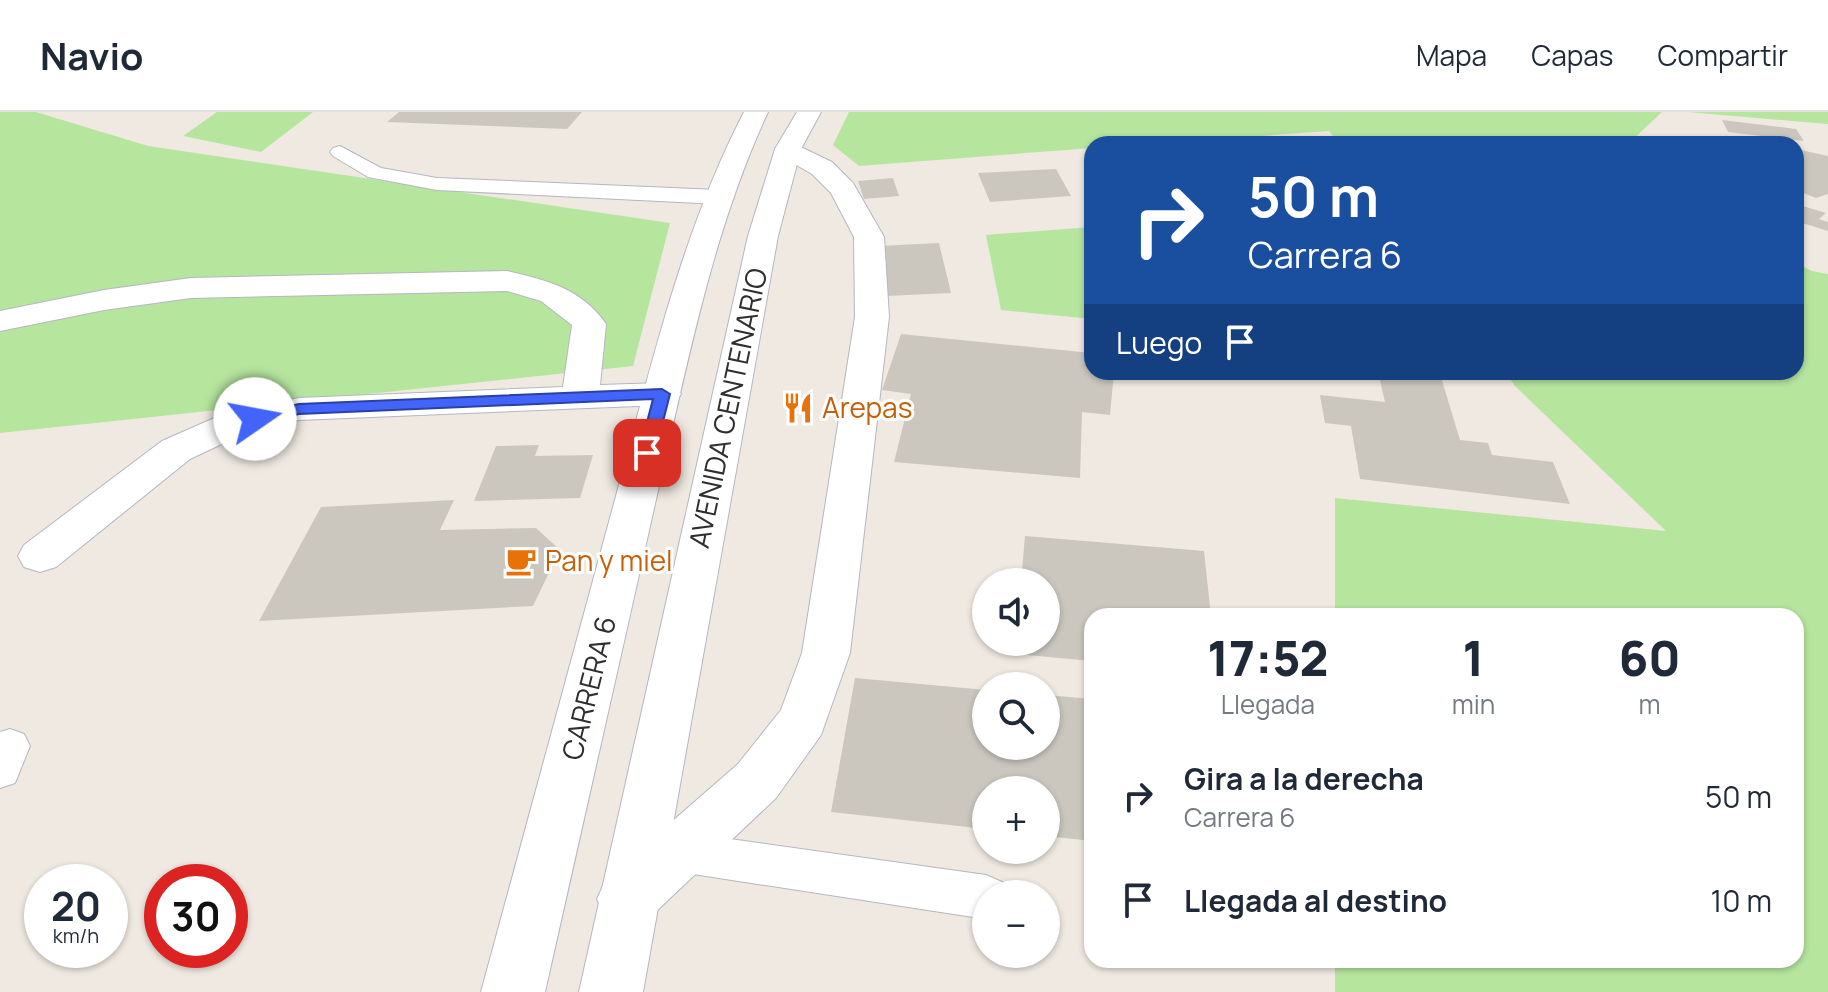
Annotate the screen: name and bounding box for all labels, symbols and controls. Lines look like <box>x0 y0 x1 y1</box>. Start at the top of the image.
text: Navio <box>40 29 144 81</box>
text: Mapa <box>1416 36 1487 74</box>
text: Capas <box>1531 36 1614 74</box>
text: Compartir <box>1658 36 1788 74</box>
text: 50 m <box>1248 157 1379 234</box>
icon: right <box>1116 168 1220 272</box>
text: Carrera 6 <box>1248 230 1402 279</box>
street label: AVENIDA CENTENARIO <box>679 264 775 551</box>
icon: arrive <box>1218 320 1262 364</box>
text: Luego <box>1116 322 1202 363</box>
position arrow <box>213 377 297 461</box>
place label: Arepas <box>822 388 912 426</box>
restaurant icon: Arepas <box>781 391 815 425</box>
pin <box>613 419 681 487</box>
icon: arrive <box>625 431 669 475</box>
place label: Pan y miel <box>545 541 673 579</box>
cafe icon: Pan y miel <box>504 544 538 578</box>
map controls <box>972 568 1060 968</box>
button: sound <box>972 568 1060 656</box>
street label: CARRERA 6 <box>552 612 624 764</box>
text: 17:52 <box>1207 625 1328 690</box>
text: 1 <box>1463 625 1484 690</box>
text: 60 <box>1618 625 1681 690</box>
button: search <box>972 672 1060 760</box>
text: Llegada <box>1221 686 1315 722</box>
text: min <box>1452 686 1495 722</box>
text: m <box>1639 686 1661 722</box>
text: Gira a la derecha <box>1184 758 1424 799</box>
icon: right <box>1116 774 1160 818</box>
button: + <box>972 776 1060 864</box>
text: 50 m <box>1705 776 1772 817</box>
text: Carrera 6 <box>1184 799 1295 835</box>
speed limit sign: 30 <box>144 864 248 968</box>
text: 20 <box>51 878 101 933</box>
icon: arrive <box>1116 878 1160 922</box>
button: − <box>972 880 1060 968</box>
text: Llegada al destino <box>1184 880 1447 921</box>
text: 10 m <box>1711 880 1772 921</box>
text: km/h <box>53 922 99 949</box>

